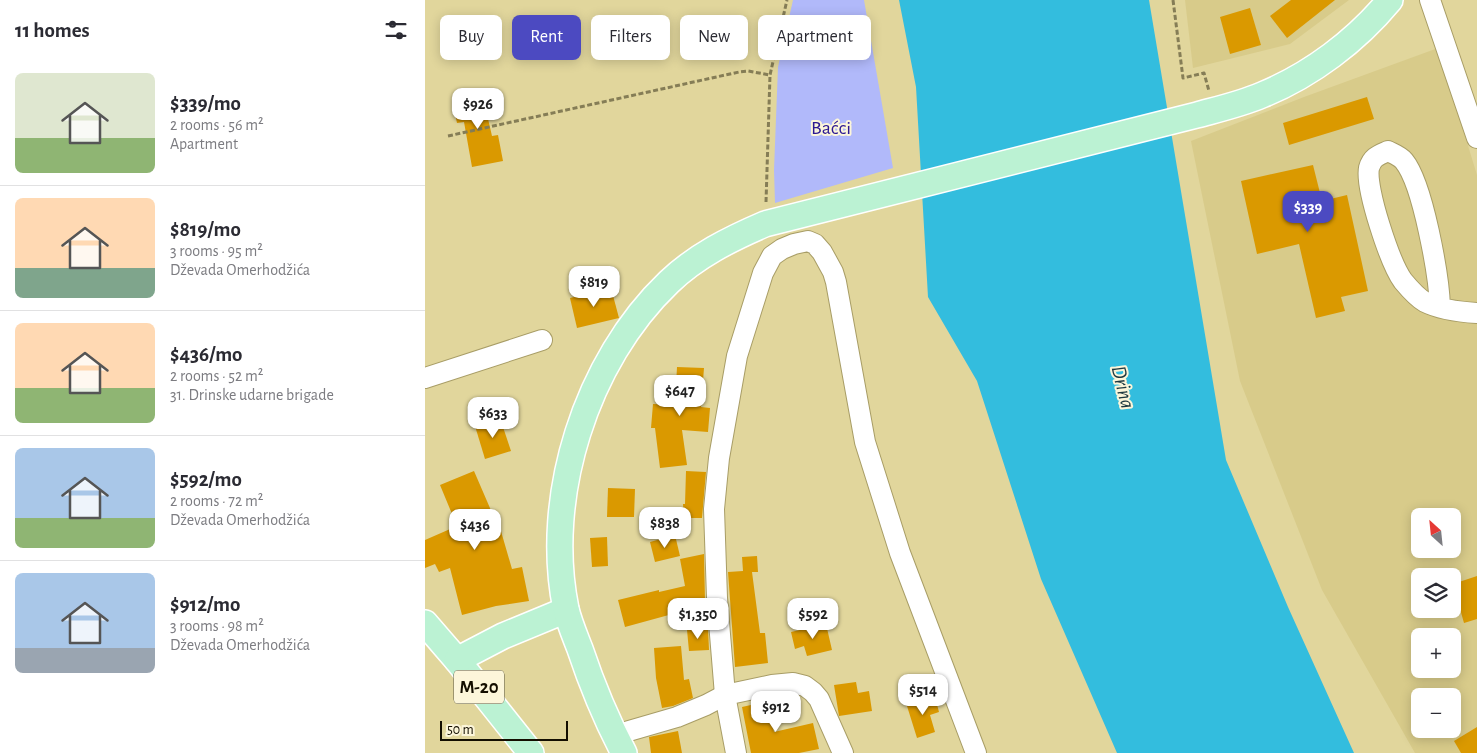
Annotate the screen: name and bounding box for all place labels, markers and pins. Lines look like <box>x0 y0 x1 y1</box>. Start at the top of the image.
pin: $926 <box>448 88 508 130</box>
pin: $339 <box>1278 190 1338 233</box>
pin: $819 <box>564 266 624 308</box>
pin: $647 <box>650 374 710 417</box>
pin: $633 <box>463 396 523 439</box>
pin: $838 <box>635 506 695 549</box>
pin: $436 <box>445 508 505 551</box>
pin: $1,350 <box>657 598 739 640</box>
pin: $592 <box>783 598 843 640</box>
pin: $514 <box>893 674 953 716</box>
pin: $912 <box>746 690 806 733</box>

